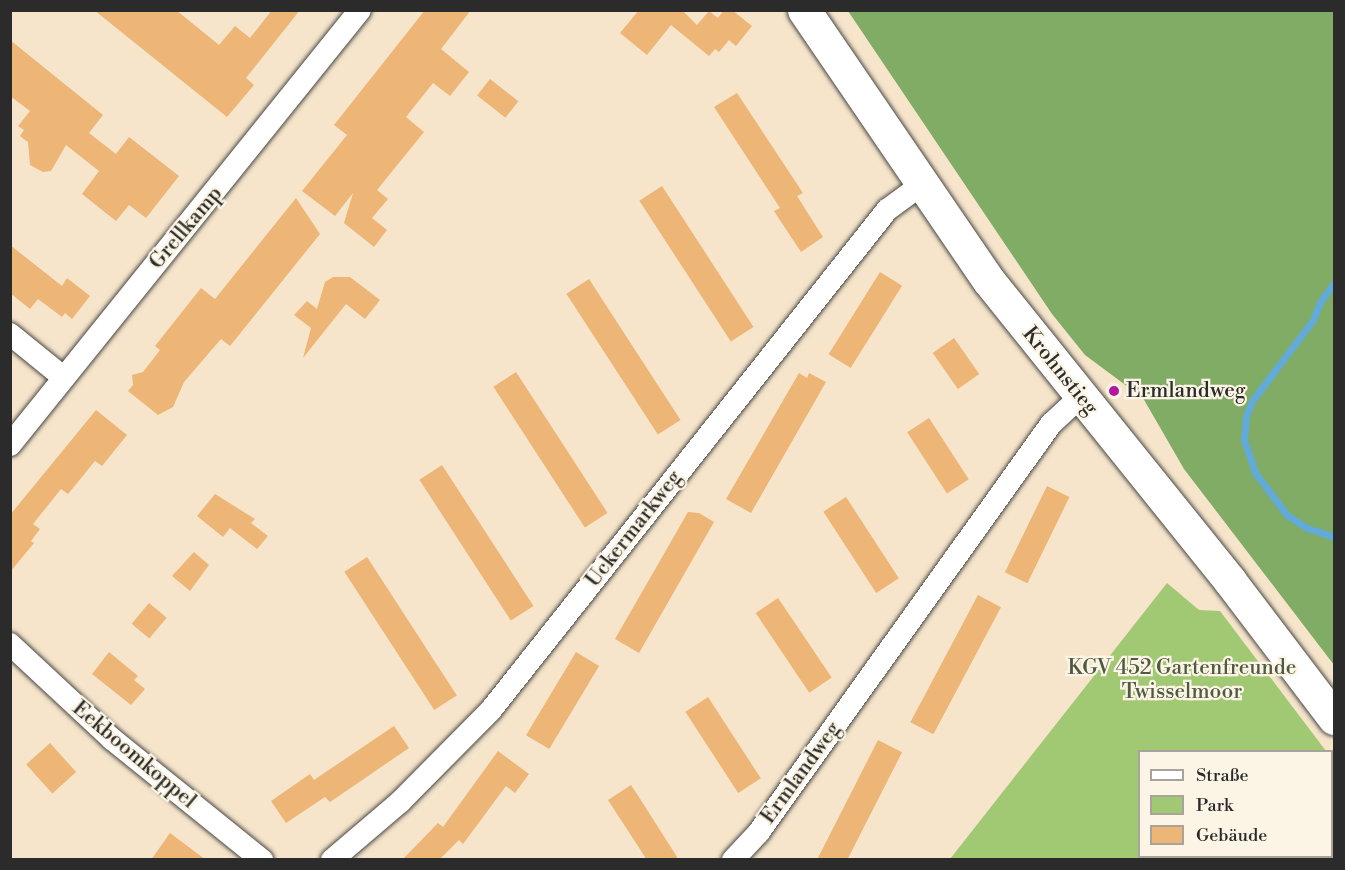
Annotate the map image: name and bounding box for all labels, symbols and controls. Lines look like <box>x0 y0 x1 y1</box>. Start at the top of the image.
street label: Grellkamp <box>144 182 228 274</box>
street label: Krohnstieg <box>1017 322 1103 420</box>
place label: Ermlandweg <box>1126 378 1246 404</box>
marker: Ermlandweg <box>1107 384 1121 398</box>
street label: Uckermarkweg <box>581 466 687 592</box>
park label: KGV 452 Gartenfreunde Twisselmoor <box>1068 655 1296 705</box>
street label: Eekboomkoppel <box>67 696 201 814</box>
street label: Ermlandweg <box>756 717 846 829</box>
legend <box>1138 750 1333 858</box>
text: Straße <box>1196 764 1249 787</box>
text: Park <box>1196 794 1233 817</box>
text: Gebäude <box>1196 824 1267 847</box>

